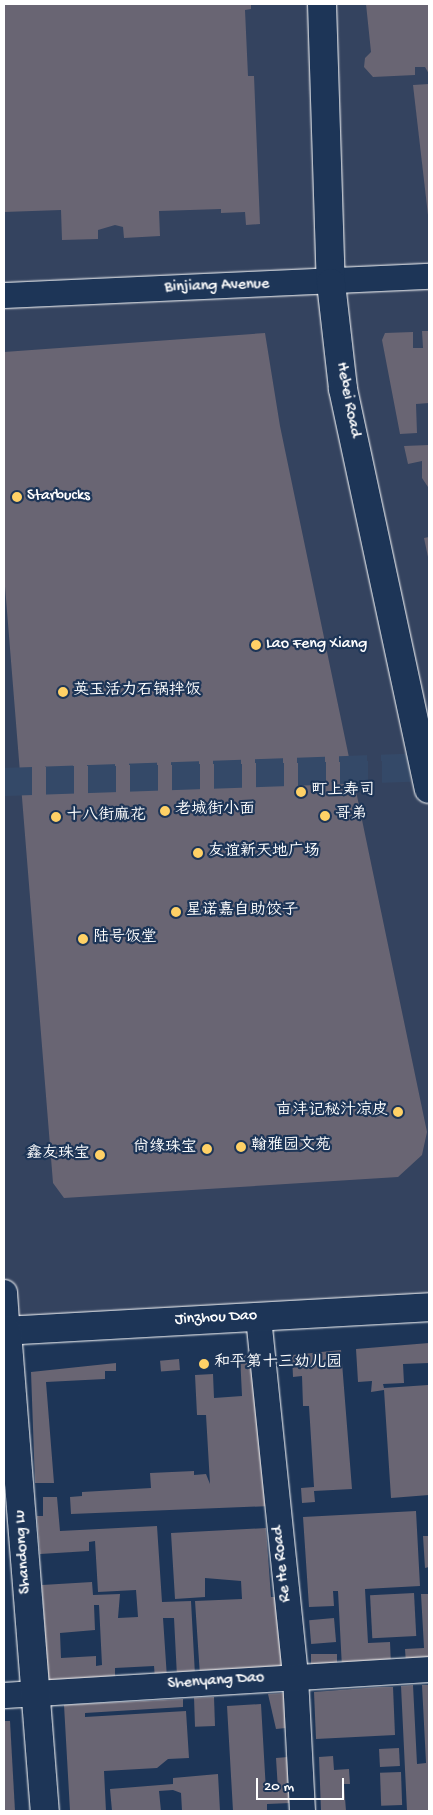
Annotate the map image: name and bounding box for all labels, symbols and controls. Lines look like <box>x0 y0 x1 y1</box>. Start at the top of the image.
street label: Binjiang Avenue <box>164 276 270 298</box>
street label: Hebei Road <box>330 361 364 439</box>
place label: Starbucks <box>27 487 90 507</box>
marker: Starbucks <box>11 491 23 503</box>
place label: Lao Feng Xiang <box>266 635 367 655</box>
marker: Lao Feng Xiang <box>250 639 262 651</box>
place label: 英玉活力石锅拌饭 <box>73 682 201 702</box>
marker: 英玉活力石锅拌饭 <box>57 686 69 698</box>
place label: 町上寿司 <box>311 782 375 802</box>
marker: 町上寿司 <box>295 786 307 798</box>
place label: 老城街小面 <box>175 801 255 821</box>
marker: 老城街小面 <box>159 805 171 817</box>
place label: 哥弟 <box>335 806 367 826</box>
place label: 十八街麻花 <box>66 807 146 827</box>
marker: 哥弟 <box>319 810 331 822</box>
marker: 十八街麻花 <box>50 811 62 823</box>
place label: 友谊新天地广场 <box>208 843 320 863</box>
marker: 友谊新天地广场 <box>192 847 204 859</box>
place label: 星诺嘉自助饺子 <box>186 902 298 922</box>
marker: 星诺嘉自助饺子 <box>170 906 182 918</box>
place label: 陆号饭堂 <box>93 929 157 949</box>
marker: 陆号饭堂 <box>77 933 89 945</box>
place label: 亩沣记秘汁凉皮 <box>276 1102 388 1122</box>
marker: 亩沣记秘汁凉皮 <box>392 1106 404 1118</box>
place label: 翰雅园文苑 <box>251 1137 331 1157</box>
place label: 尚缘珠宝 <box>133 1139 197 1159</box>
marker: 翰雅园文苑 <box>235 1141 247 1153</box>
marker: 尚缘珠宝 <box>201 1143 213 1155</box>
place label: 鑫友珠宝 <box>26 1145 90 1165</box>
marker: 鑫友珠宝 <box>94 1149 106 1161</box>
street label: Jinzhou Dao <box>174 1307 258 1331</box>
place label: 和平第十三幼儿园 <box>214 1354 342 1374</box>
marker: 和平第十三幼儿园 <box>198 1358 210 1370</box>
street label: Shandong Lu <box>11 1509 37 1595</box>
street label: Re He Road <box>269 1525 297 1603</box>
street label: Shenyang Dao <box>167 1669 265 1695</box>
scale bar <box>258 1768 346 1800</box>
text: 20 m <box>264 1778 294 1796</box>

